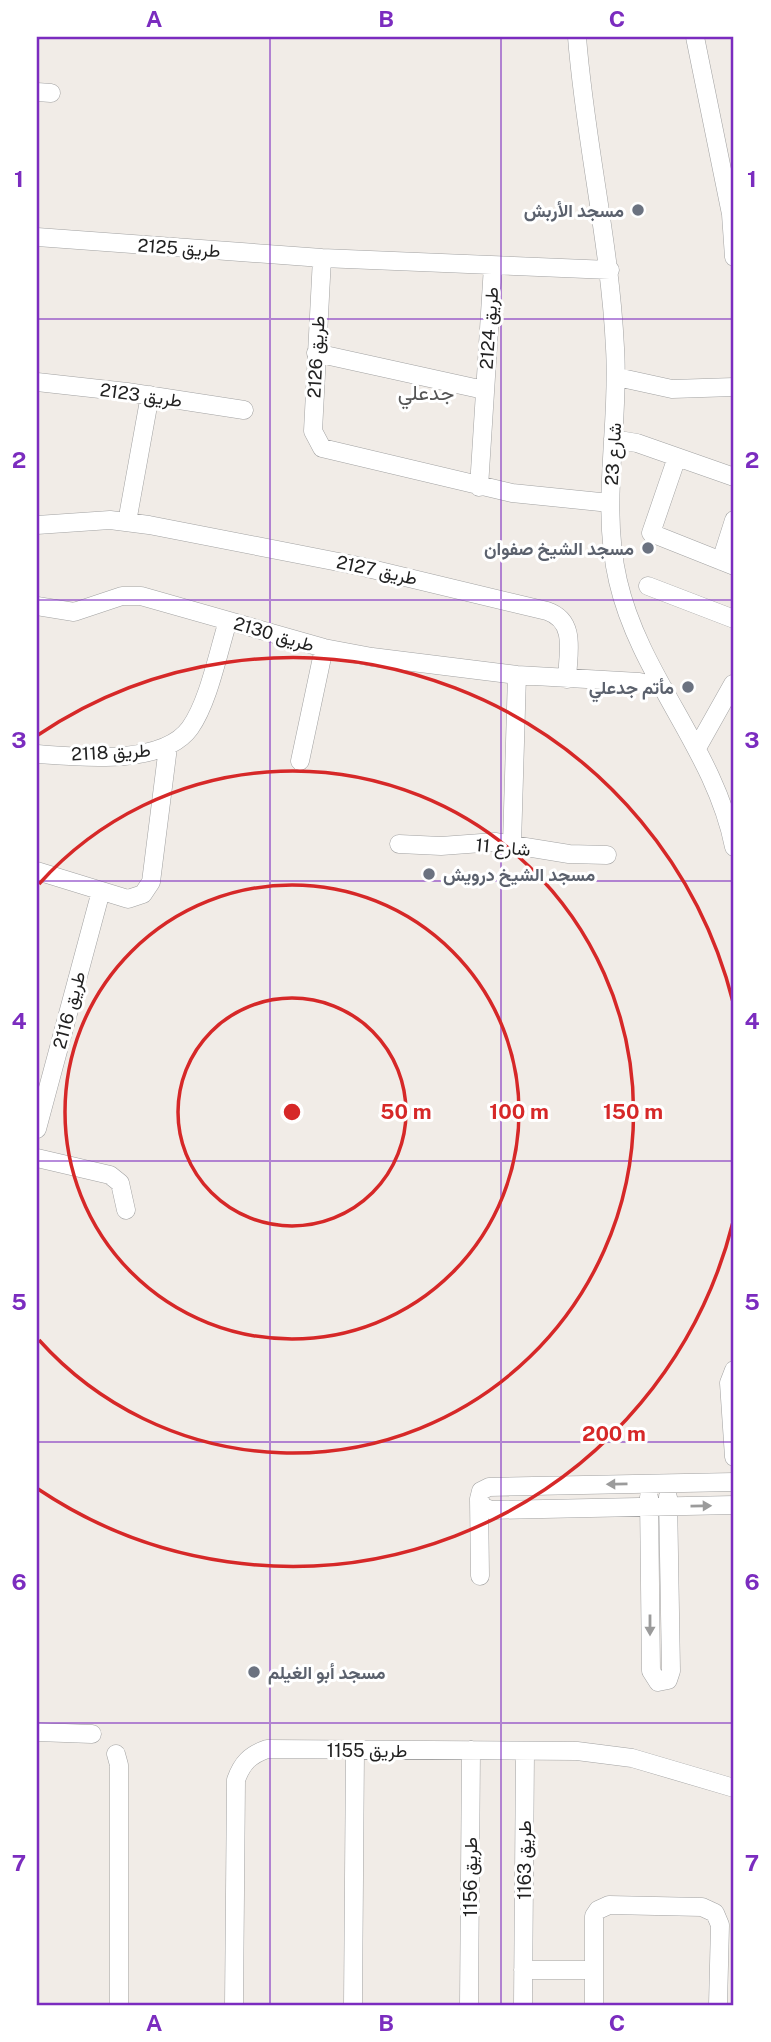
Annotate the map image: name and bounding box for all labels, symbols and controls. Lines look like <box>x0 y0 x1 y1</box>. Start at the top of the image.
text: A <box>146 5 163 32</box>
text: B <box>378 5 394 32</box>
text: C <box>609 5 625 32</box>
text: 1 <box>14 165 24 192</box>
text: 1 <box>747 165 757 192</box>
place label: مسجد الأربش <box>524 200 624 222</box>
marker: مسجد الأربش <box>630 202 646 218</box>
street label: طريق 2125 <box>137 235 221 262</box>
street label: طريق 2124 <box>476 286 503 370</box>
street label: طريق 2126 <box>303 315 330 399</box>
street label: طريق 2123 <box>98 379 183 412</box>
district label: جدعلي <box>398 380 454 410</box>
street label: شارع 23 <box>601 422 627 486</box>
text: 2 <box>12 446 26 473</box>
text: 2 <box>745 446 759 473</box>
place label: مسجد الشيخ صفوان <box>484 538 634 561</box>
marker: مسجد الشيخ صفوان <box>640 540 656 556</box>
street label: طريق 2127 <box>334 551 419 590</box>
street label: طريق 2130 <box>231 612 317 656</box>
place label: مأتم جدعلي <box>589 677 674 703</box>
marker: مأتم جدعلي <box>680 679 696 695</box>
text: 3 <box>11 726 27 753</box>
text: 3 <box>744 726 760 753</box>
street label: طريق 2118 <box>71 739 151 766</box>
street label: شارع 11 <box>474 834 531 862</box>
place label: مسجد الشيخ درويش <box>443 864 596 887</box>
marker: مسجد الشيخ درويش <box>421 866 437 882</box>
street label: طريق 2116 <box>49 969 90 1051</box>
text: 4 <box>11 1007 27 1034</box>
text: 4 <box>744 1007 760 1034</box>
text: 50 m <box>380 1099 432 1124</box>
text: 100 m <box>489 1099 549 1124</box>
text: 150 m <box>603 1099 663 1124</box>
centre of rings <box>280 1100 304 1124</box>
text: 5 <box>11 1288 27 1315</box>
text: 5 <box>744 1288 760 1315</box>
text: 200 m <box>582 1421 646 1446</box>
one-way arrow <box>606 1478 628 1490</box>
one-way arrow <box>691 1500 713 1512</box>
text: 6 <box>11 1568 27 1595</box>
text: 6 <box>744 1568 760 1595</box>
one-way arrow <box>644 1614 656 1636</box>
place label: مسجد أبو الغيلم <box>268 1662 386 1685</box>
marker: مسجد أبو الغيلم <box>246 1664 262 1680</box>
street label: طريق 1155 <box>327 1740 407 1762</box>
street label: طريق 1163 <box>514 1820 536 1900</box>
street label: طريق 1156 <box>460 1837 482 1917</box>
text: 7 <box>12 1849 26 1876</box>
text: 7 <box>745 1849 759 1876</box>
text: A <box>146 2009 163 2036</box>
text: B <box>378 2009 394 2036</box>
text: C <box>609 2009 625 2036</box>

